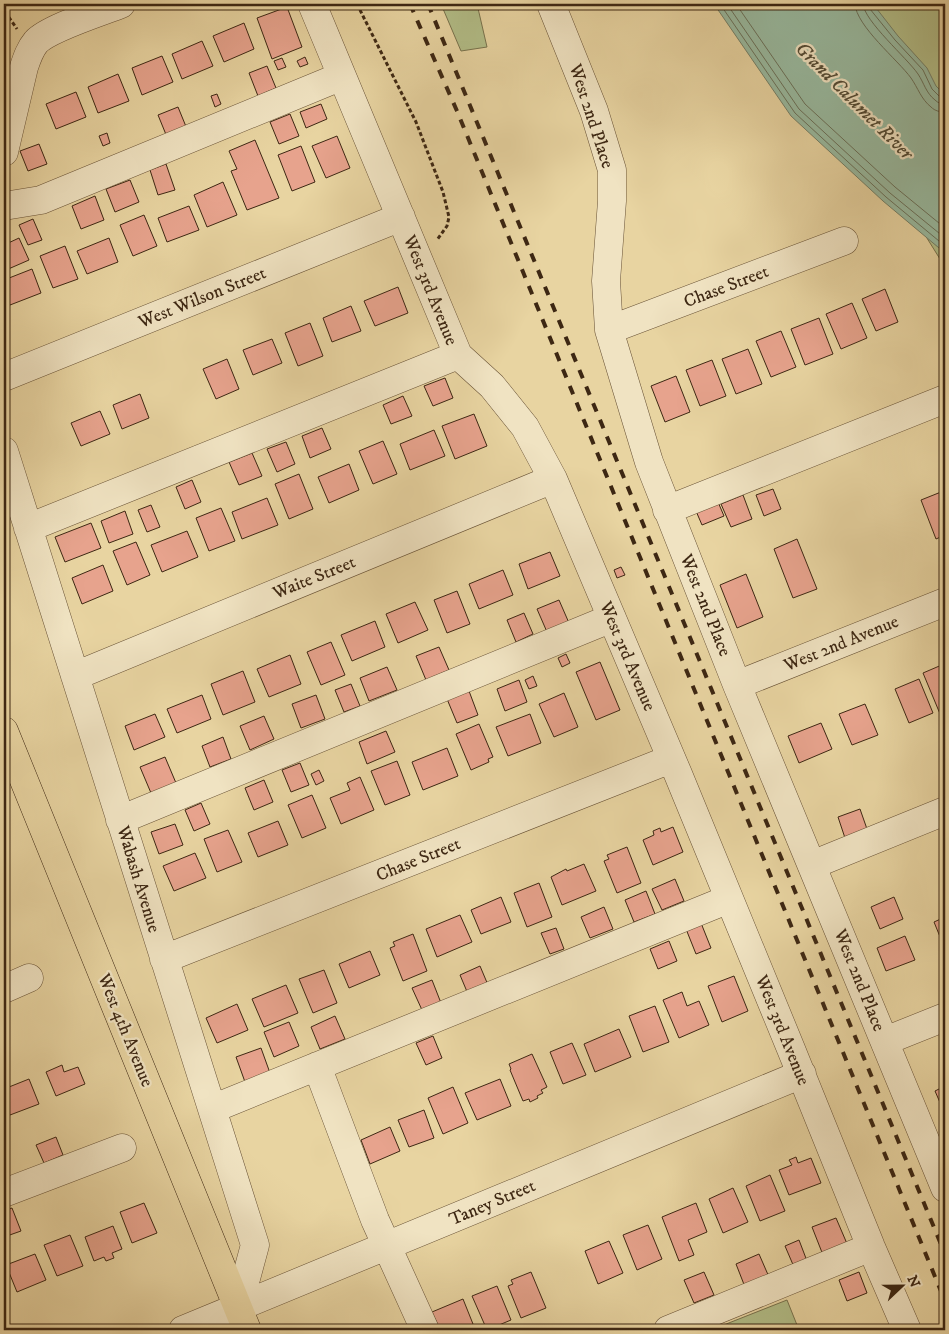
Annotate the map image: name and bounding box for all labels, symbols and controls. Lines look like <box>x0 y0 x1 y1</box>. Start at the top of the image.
water label: Grand Calumet River <box>790 37 919 166</box>
street label: West 2nd Place <box>564 60 618 171</box>
street label: West 3rd Avenue <box>398 231 462 349</box>
street label: Chase Street <box>681 261 772 313</box>
street label: West Wilson Street <box>134 262 270 334</box>
street label: West 2nd Place <box>674 550 736 660</box>
street label: Waite Street <box>269 551 359 605</box>
street label: West 3rd Avenue <box>594 597 660 714</box>
street label: West 2nd Avenue <box>780 611 902 677</box>
street label: Wabash Avenue <box>111 822 165 935</box>
street label: Chase Street <box>373 833 464 887</box>
street label: West 2nd Place <box>828 925 890 1035</box>
street label: West 4th Avenue <box>92 970 158 1090</box>
street label: West 3rd Avenue <box>750 971 814 1089</box>
street label: Taney Street <box>446 1175 539 1231</box>
north arrow <box>876 1262 926 1312</box>
text: N <box>903 1273 924 1291</box>

